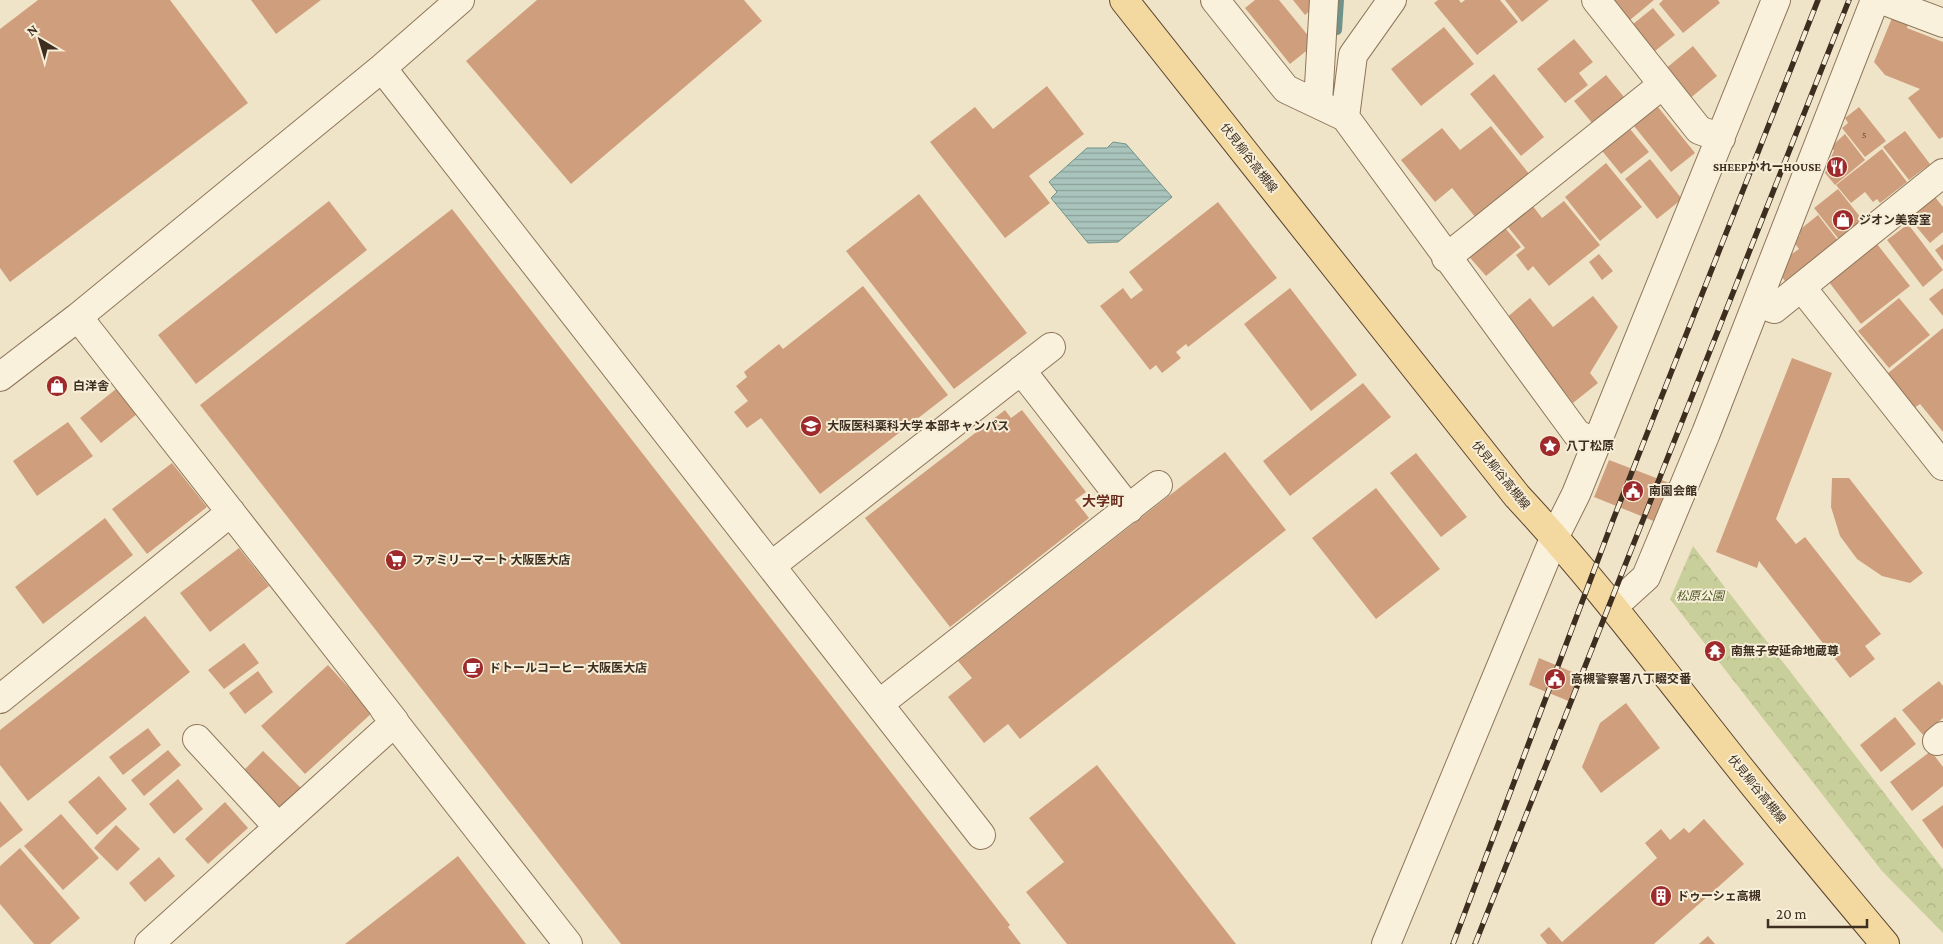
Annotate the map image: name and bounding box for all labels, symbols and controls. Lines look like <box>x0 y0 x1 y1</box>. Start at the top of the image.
north arrow <box>15 15 65 65</box>
text: N <box>23 20 41 39</box>
street label: 伏見柳谷高槻線 <box>1218 121 1280 195</box>
house number: 5 <box>1862 129 1867 140</box>
restaurant icon: SHEEPかれーHOUSE <box>1825 155 1849 179</box>
place label: SHEEPかれーHOUSE <box>1713 160 1821 174</box>
shop icon: ジオン美容室 <box>1831 208 1855 232</box>
place label: ジオン美容室 <box>1859 213 1931 227</box>
shop icon: 白洋舎 <box>45 374 69 398</box>
place label: 白洋舎 <box>73 379 109 393</box>
school or university icon: 大阪医科薬科大学 本部キャンパス <box>799 414 823 438</box>
place label: 大阪医科薬科大学 本部キャンパス <box>827 419 1009 433</box>
place icon: 八丁松原 <box>1538 434 1562 458</box>
street label: 伏見柳谷高槻線 <box>1469 438 1533 512</box>
place label: 八丁松原 <box>1566 439 1614 453</box>
public building icon: 南園会館 <box>1621 479 1645 503</box>
place label: 南園会館 <box>1649 484 1697 498</box>
district label: 大学町 <box>1082 493 1124 509</box>
supermarket icon: ファミリーマート 大阪医大店 <box>384 548 408 572</box>
place label: ファミリーマート 大阪医大店 <box>412 553 570 567</box>
park label: 松原公園 <box>1676 589 1726 603</box>
temple icon: 南無子安延命地蔵尊 <box>1703 639 1727 663</box>
place label: 南無子安延命地蔵尊 <box>1731 644 1839 658</box>
cafe icon: ドトールコーヒー 大阪医大店 <box>461 656 485 680</box>
place label: ドトールコーヒー 大阪医大店 <box>489 661 647 675</box>
public building icon: 高槻警察署八丁畷交番 <box>1543 667 1567 691</box>
place label: 高槻警察署八丁畷交番 <box>1571 672 1692 686</box>
street label: 伏見柳谷高槻線 <box>1725 752 1789 826</box>
building icon: ドゥーシェ高槻 <box>1649 884 1673 908</box>
place label: ドゥーシェ高槻 <box>1677 889 1761 903</box>
scale bar <box>1768 896 1867 928</box>
text: 20 m <box>1776 906 1807 922</box>

